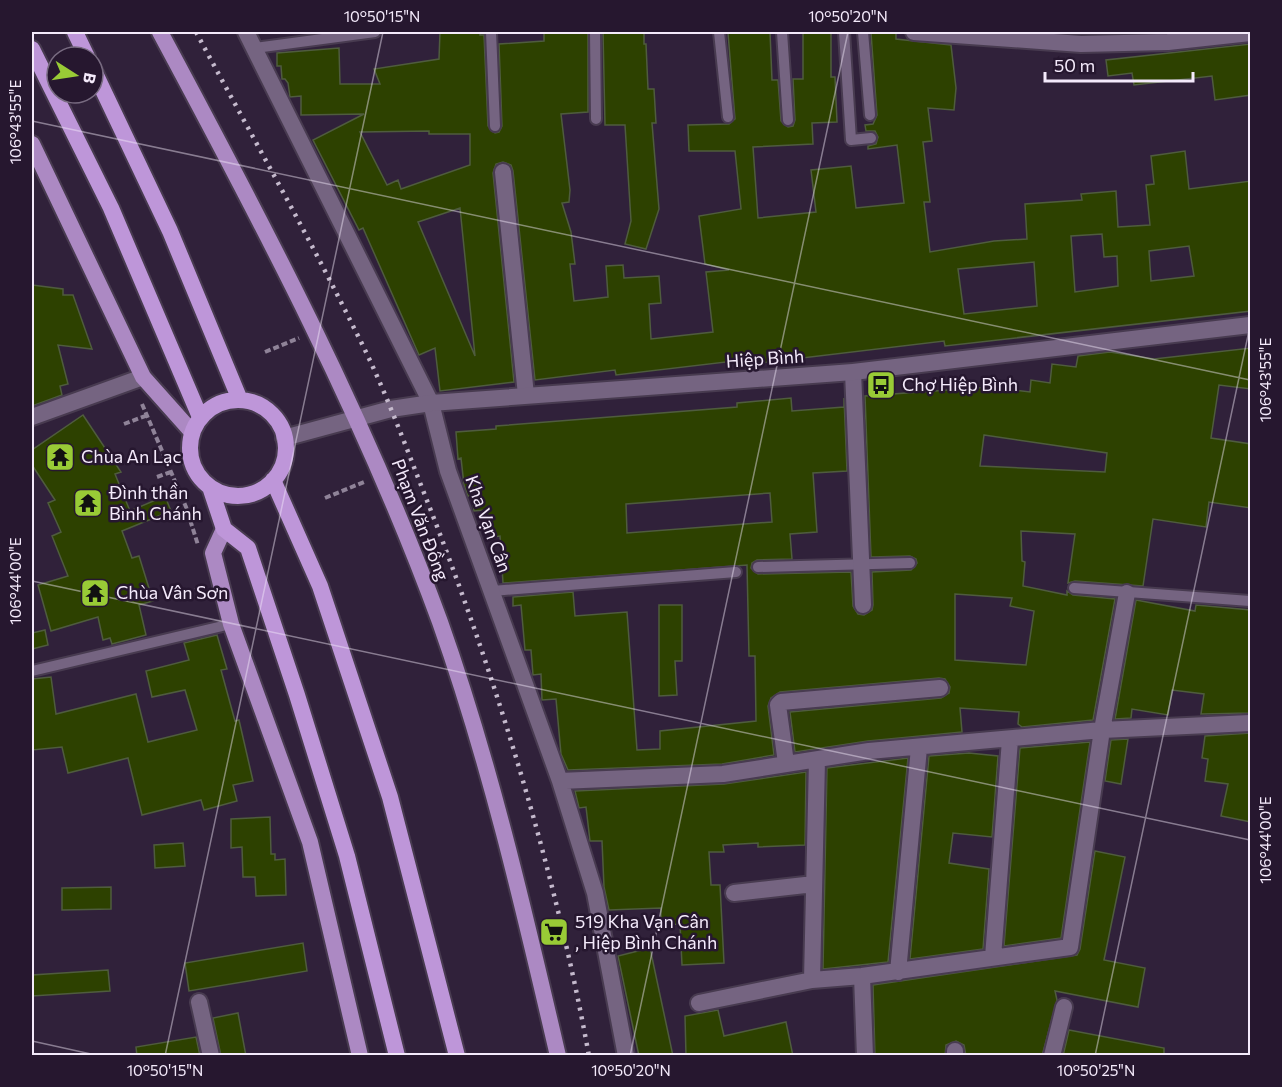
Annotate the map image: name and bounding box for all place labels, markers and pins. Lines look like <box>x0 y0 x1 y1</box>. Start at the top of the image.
bus stop icon: Chợ Hiệp Bình <box>865 369 897 401</box>
place label: Chợ Hiệp Bình <box>902 373 1018 395</box>
temple icon: Chùa An Lạc <box>44 441 76 473</box>
place label: Chùa An Lạc <box>81 445 181 467</box>
place label: Đình thần Bình Chánh <box>108 481 202 524</box>
temple icon: Đình thần Bình Chánh <box>72 487 104 519</box>
temple icon: Chùa Vân Sơn <box>79 577 111 609</box>
place label: Chùa Vân Sơn <box>116 581 228 603</box>
place label: 519 Kha Vạn Cân , Hiệp Bình Chánh <box>575 910 717 953</box>
supermarket icon: 519 Kha Vạn Cân , Hiệp Bình Chánh <box>538 916 570 948</box>

